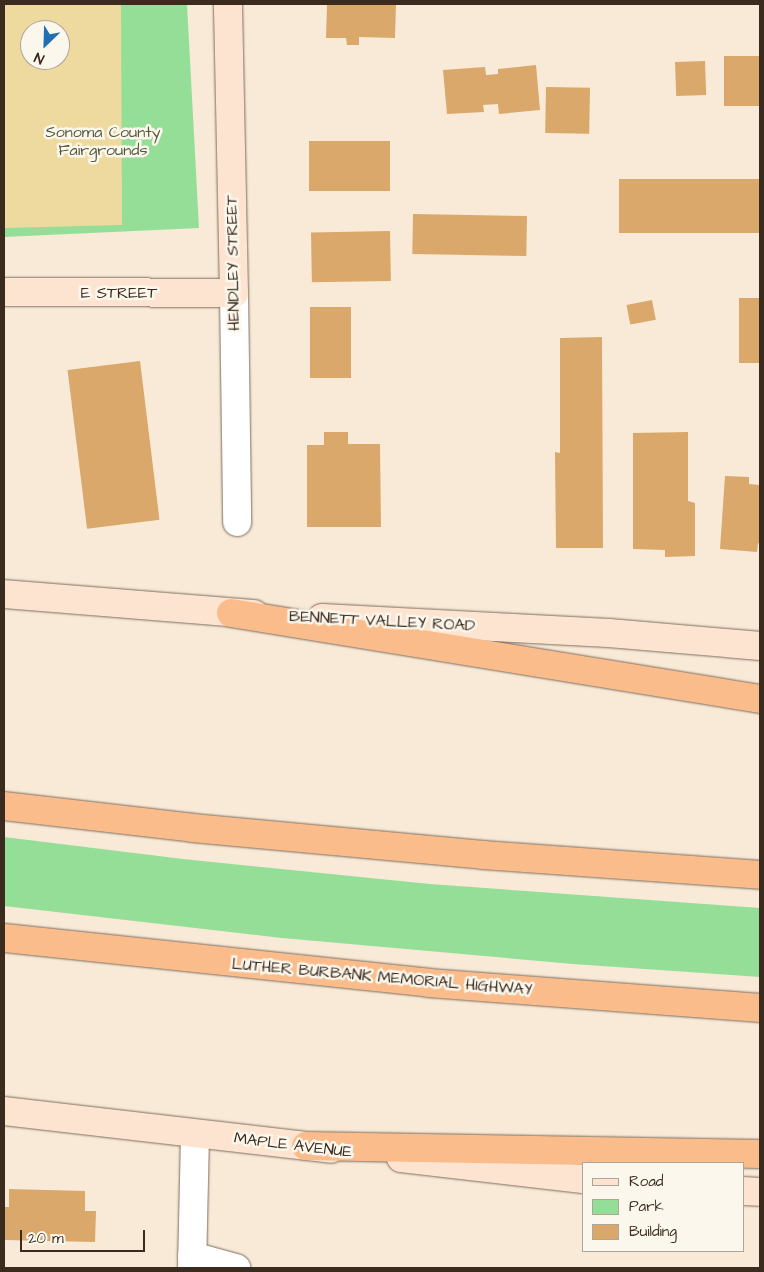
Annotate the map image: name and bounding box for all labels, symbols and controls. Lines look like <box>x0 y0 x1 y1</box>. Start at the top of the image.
north arrow <box>20 20 70 70</box>
text: N <box>31 47 47 69</box>
park label: Sonoma County Fairgrounds <box>46 122 160 160</box>
street label: HENDLEY STREET <box>222 195 244 331</box>
street label: E STREET <box>81 283 157 303</box>
street label: BENNETT VALLEY ROAD <box>288 607 476 635</box>
street label: LUTHER BURBANK MEMORIAL HIGHWAY <box>231 954 533 1000</box>
street label: MAPLE AVENUE <box>233 1128 353 1162</box>
legend <box>582 1162 744 1252</box>
text: Road <box>629 1171 663 1192</box>
text: Park <box>629 1196 664 1217</box>
scale bar <box>22 1220 148 1252</box>
text: Building <box>629 1221 677 1242</box>
text: 20 m <box>28 1228 64 1249</box>

